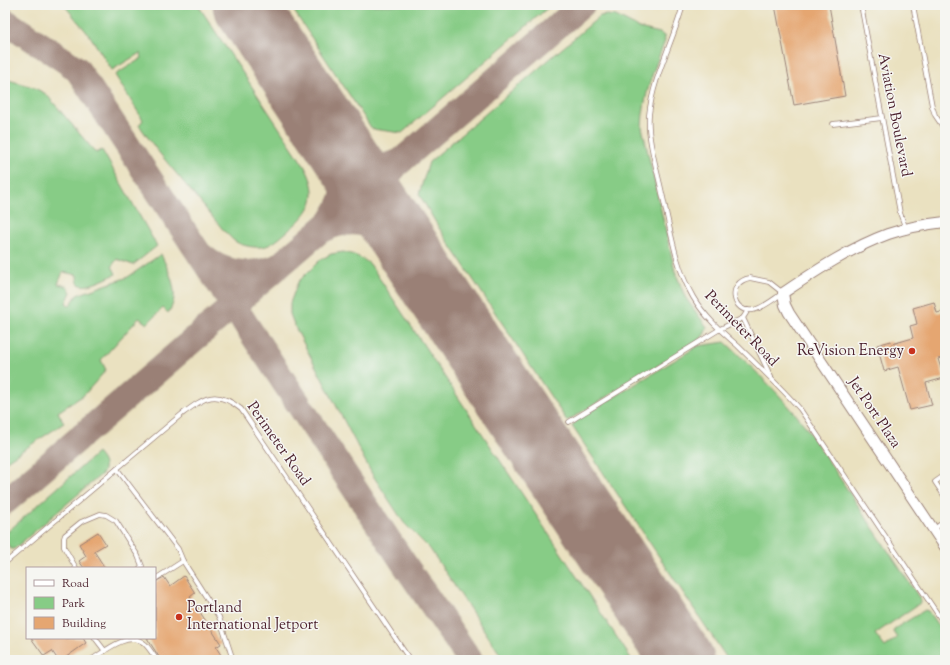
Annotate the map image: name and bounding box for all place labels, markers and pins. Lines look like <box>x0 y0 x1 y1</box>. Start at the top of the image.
place label: ReVision Energy <box>797 341 905 362</box>
marker: ReVision Energy <box>907 346 917 356</box>
place label: Portland International Jetport <box>187 598 318 636</box>
marker: Portland International Jetport <box>174 612 184 622</box>

